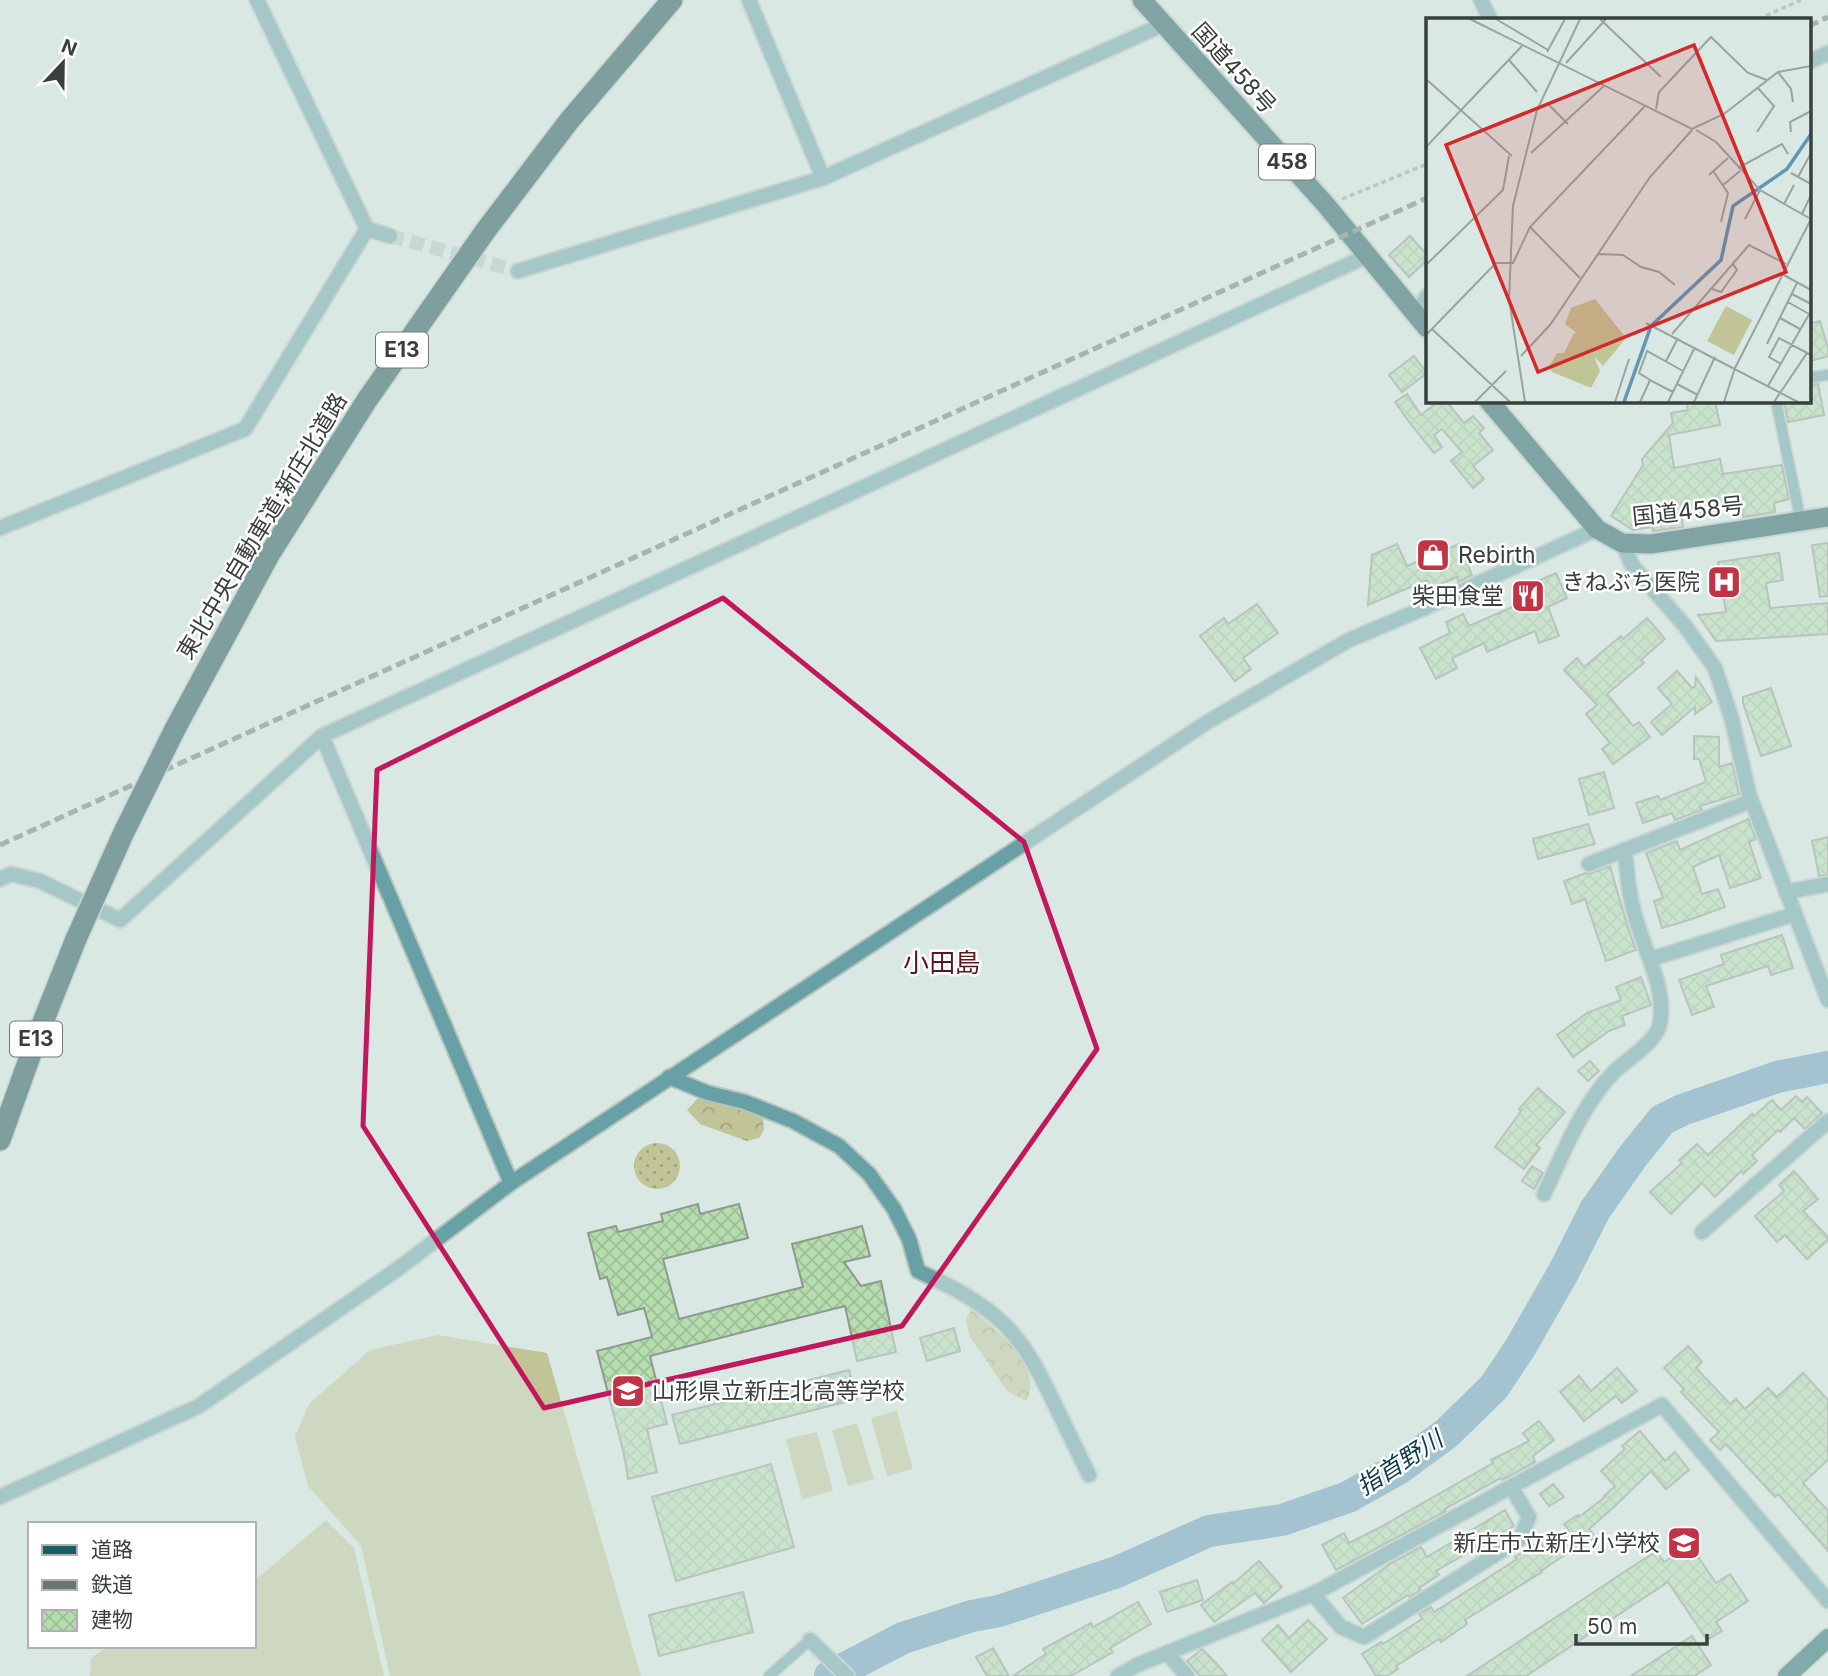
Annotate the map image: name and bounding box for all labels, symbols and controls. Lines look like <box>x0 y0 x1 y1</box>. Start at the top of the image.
street label: 国道458号 <box>1186 17 1282 119</box>
inset map <box>1426 18 1811 402</box>
north arrow <box>28 28 98 98</box>
text: N <box>58 34 80 61</box>
road number: 458 <box>1259 144 1315 180</box>
road number: E13 <box>376 332 428 368</box>
street label: 東北中央自動車道;新庄北道路 <box>171 388 353 664</box>
street label: 国道458号 <box>1631 491 1745 531</box>
shop icon: Rebirth <box>1414 536 1452 574</box>
place label: Rebirth <box>1458 541 1536 569</box>
hospital icon: きねぶち医院 <box>1705 563 1743 601</box>
place label: きねぶち医院 <box>1562 568 1700 596</box>
restaurant icon: 柴田食堂 <box>1509 577 1547 615</box>
place label: 柴田食堂 <box>1412 582 1504 610</box>
district label: 小田島 <box>903 947 981 978</box>
road number: E13 <box>10 1021 62 1056</box>
school or university icon: 山形県立新庄北高等学校 <box>609 1372 647 1410</box>
place label: 山形県立新庄北高等学校 <box>652 1377 905 1405</box>
water label: 指首野川 <box>1352 1423 1450 1501</box>
legend <box>28 1522 256 1648</box>
school or university icon: 新庄市立新庄小学校 <box>1665 1524 1703 1562</box>
place label: 新庄市立新庄小学校 <box>1453 1529 1660 1557</box>
text: 道路 <box>91 1537 133 1562</box>
text: 鉄道 <box>91 1572 133 1597</box>
scale bar <box>1576 1602 1707 1646</box>
text: 建物 <box>91 1607 133 1632</box>
text: 50 m <box>1587 1614 1637 1639</box>

